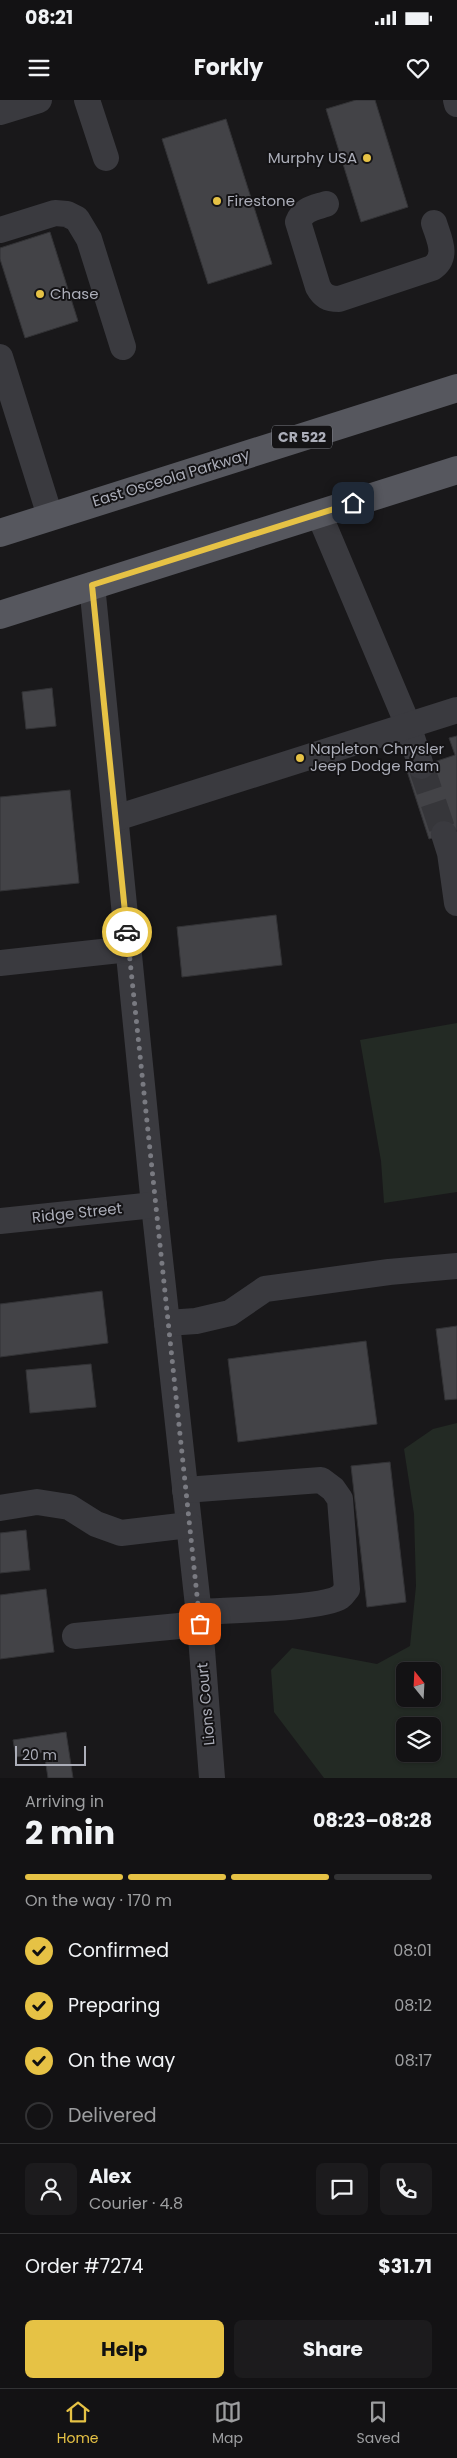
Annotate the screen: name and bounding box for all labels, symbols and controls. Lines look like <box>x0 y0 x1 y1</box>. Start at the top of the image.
text: 08:21 <box>25 4 73 31</box>
text: Forkly <box>194 52 263 83</box>
icon: menu <box>25 54 53 82</box>
icon: heart <box>404 54 432 82</box>
place label: Murphy USA <box>268 147 357 168</box>
marker: Murphy USA <box>361 152 373 164</box>
place label: Firestone <box>227 190 295 211</box>
marker: Firestone <box>211 195 223 207</box>
place label: Chase <box>50 283 98 304</box>
marker: Chase <box>34 288 46 300</box>
road number: CR 522 <box>272 426 332 448</box>
street label: East Osceola Parkway <box>90 443 253 511</box>
pin <box>332 482 374 524</box>
icon: home <box>339 489 367 517</box>
place label: Napleton Chrysler Jeep Dodge Ram <box>310 738 445 776</box>
marker: Napleton Chrysler Jeep Dodge Ram <box>294 752 306 764</box>
courier <box>102 907 152 957</box>
icon: car <box>113 918 141 946</box>
street label: Ridge Street <box>31 1197 123 1228</box>
pin <box>179 1603 221 1645</box>
icon: bag <box>186 1610 214 1638</box>
street label: Lions Court <box>191 1662 220 1746</box>
north arrow <box>396 1662 441 1708</box>
map controls <box>396 1662 441 1762</box>
button: layers <box>396 1717 441 1762</box>
scale bar <box>15 1743 86 1766</box>
text: 20 m <box>22 1745 57 1765</box>
text: Arriving in <box>25 1790 104 1813</box>
text: 08:23–08:28 <box>313 1807 432 1834</box>
text: 2 min <box>25 1810 115 1855</box>
text: On the way · 170 m <box>25 1889 172 1912</box>
icon: check <box>25 1937 53 1965</box>
text: Confirmed <box>68 1937 169 1964</box>
text: 08:01 <box>393 1939 432 1962</box>
icon: check <box>25 1992 53 2020</box>
text: Preparing <box>68 1992 160 2019</box>
text: 08:12 <box>394 1994 432 2017</box>
icon: check <box>25 2047 53 2075</box>
text: On the way <box>68 2047 175 2074</box>
text: 08:17 <box>395 2049 432 2072</box>
text: Delivered <box>68 2102 157 2129</box>
button: person <box>25 2163 77 2215</box>
text: Alex <box>89 2163 131 2190</box>
button: chat <box>316 2163 368 2215</box>
button: phone <box>380 2163 432 2215</box>
text: Courier · 4.8 <box>89 2192 183 2215</box>
text: Order #7274 <box>25 2253 143 2280</box>
text: $31.71 <box>378 2253 432 2280</box>
button: Help <box>25 2320 224 2378</box>
button: Share <box>234 2320 432 2378</box>
tab: Home <box>57 2398 99 2449</box>
tab: Map <box>212 2398 243 2449</box>
tab: Saved <box>357 2398 400 2449</box>

